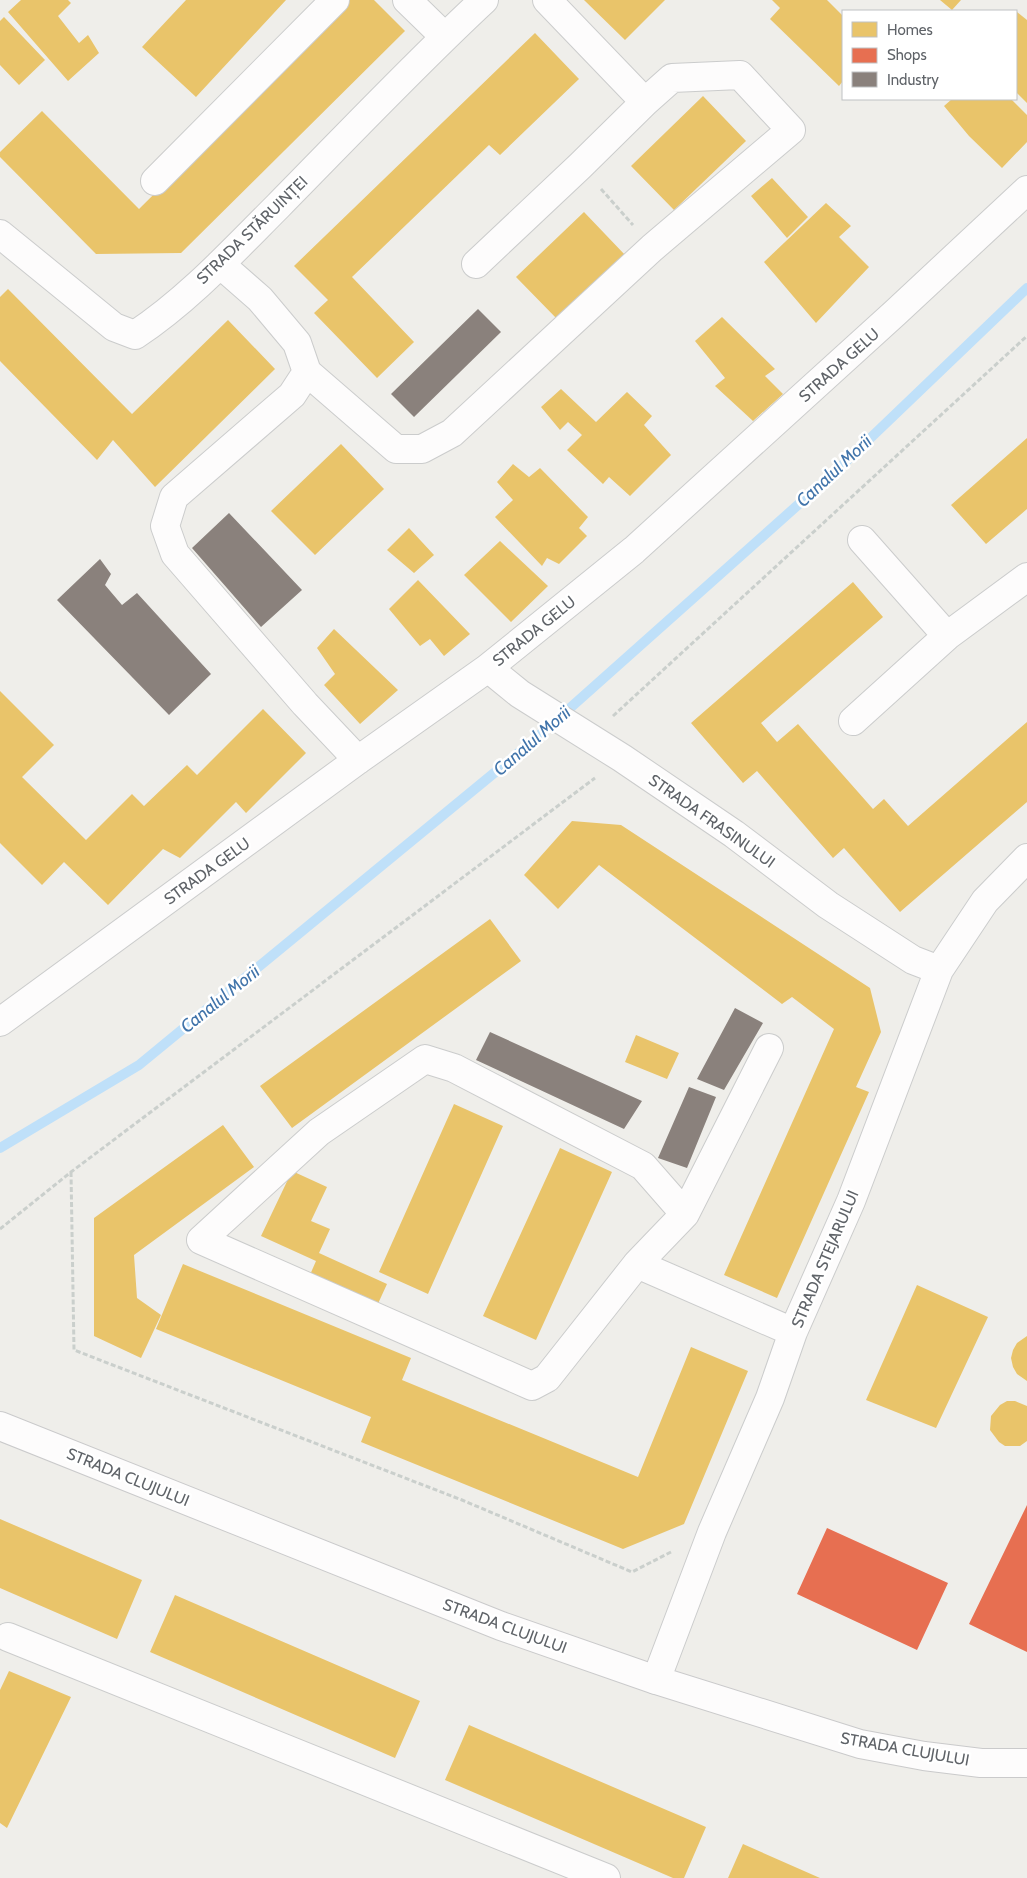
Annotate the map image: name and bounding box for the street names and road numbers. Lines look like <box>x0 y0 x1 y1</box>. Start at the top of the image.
street label: STRADA STĂRUINȚEI <box>192 172 312 289</box>
street label: STRADA GELU <box>795 324 883 406</box>
street label: STRADA GELU <box>489 592 579 670</box>
street label: STRADA FRASINULUI <box>645 770 779 872</box>
street label: STRADA GELU <box>160 834 254 908</box>
street label: STRADA STEJARULUI <box>787 1187 863 1331</box>
street label: STRADA CLUJULUI <box>64 1444 192 1510</box>
street label: STRADA CLUJULUI <box>440 1595 570 1657</box>
street label: STRADA CLUJULUI <box>839 1728 971 1770</box>

